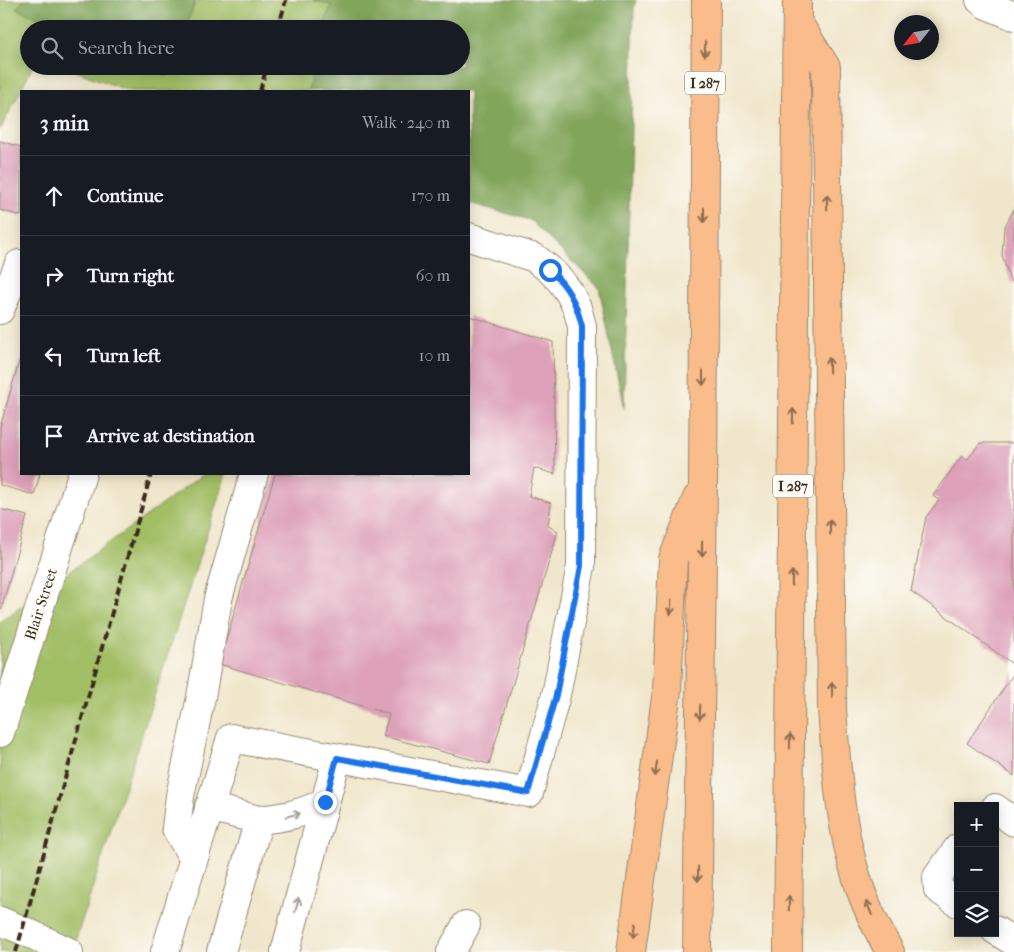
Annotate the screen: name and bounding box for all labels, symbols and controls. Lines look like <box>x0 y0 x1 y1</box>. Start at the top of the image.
north arrow <box>894 15 939 60</box>
search box <box>20 20 470 75</box>
icon: search <box>38 34 66 62</box>
text: Search here <box>78 37 174 59</box>
one-way arrow <box>700 40 710 56</box>
road number: I 287 <box>685 72 725 95</box>
text: 3 min <box>40 111 89 135</box>
text: Walk · 240 m <box>362 113 450 132</box>
icon: ahead <box>40 182 68 210</box>
text: Continue <box>87 185 163 207</box>
text: 170 m <box>411 186 450 205</box>
one-way arrow <box>822 194 832 210</box>
one-way arrow <box>699 206 709 223</box>
route start <box>539 259 562 282</box>
icon: right <box>40 262 68 290</box>
text: Turn right <box>87 265 174 287</box>
text: 60 m <box>416 266 450 285</box>
icon: left <box>40 342 68 370</box>
text: Turn left <box>87 345 161 367</box>
text: 10 m <box>419 346 450 365</box>
one-way arrow <box>824 357 834 373</box>
one-way arrow <box>698 369 708 385</box>
one-way arrow <box>788 408 798 424</box>
icon: arrive <box>40 422 68 450</box>
text: Arrive at destination <box>87 425 255 447</box>
road number: I 287 <box>773 474 813 498</box>
one-way arrow <box>826 519 835 535</box>
one-way arrow <box>697 540 707 557</box>
street label: Blair Street <box>21 565 61 642</box>
one-way arrow <box>787 571 797 587</box>
one-way arrow <box>666 599 675 615</box>
one-way arrow <box>827 682 837 698</box>
one-way arrow <box>695 703 705 719</box>
one-way arrow <box>786 733 795 749</box>
one-way arrow <box>651 761 661 777</box>
route end <box>314 791 337 814</box>
map controls <box>954 802 999 937</box>
button: + <box>954 802 999 847</box>
one-way arrow <box>285 810 301 819</box>
button: − <box>954 847 999 892</box>
one-way arrow <box>693 866 703 882</box>
button: layers <box>954 892 999 937</box>
one-way arrow <box>784 896 794 912</box>
one-way arrow <box>293 897 303 913</box>
one-way arrow <box>864 901 873 916</box>
one-way arrow <box>629 922 639 938</box>

